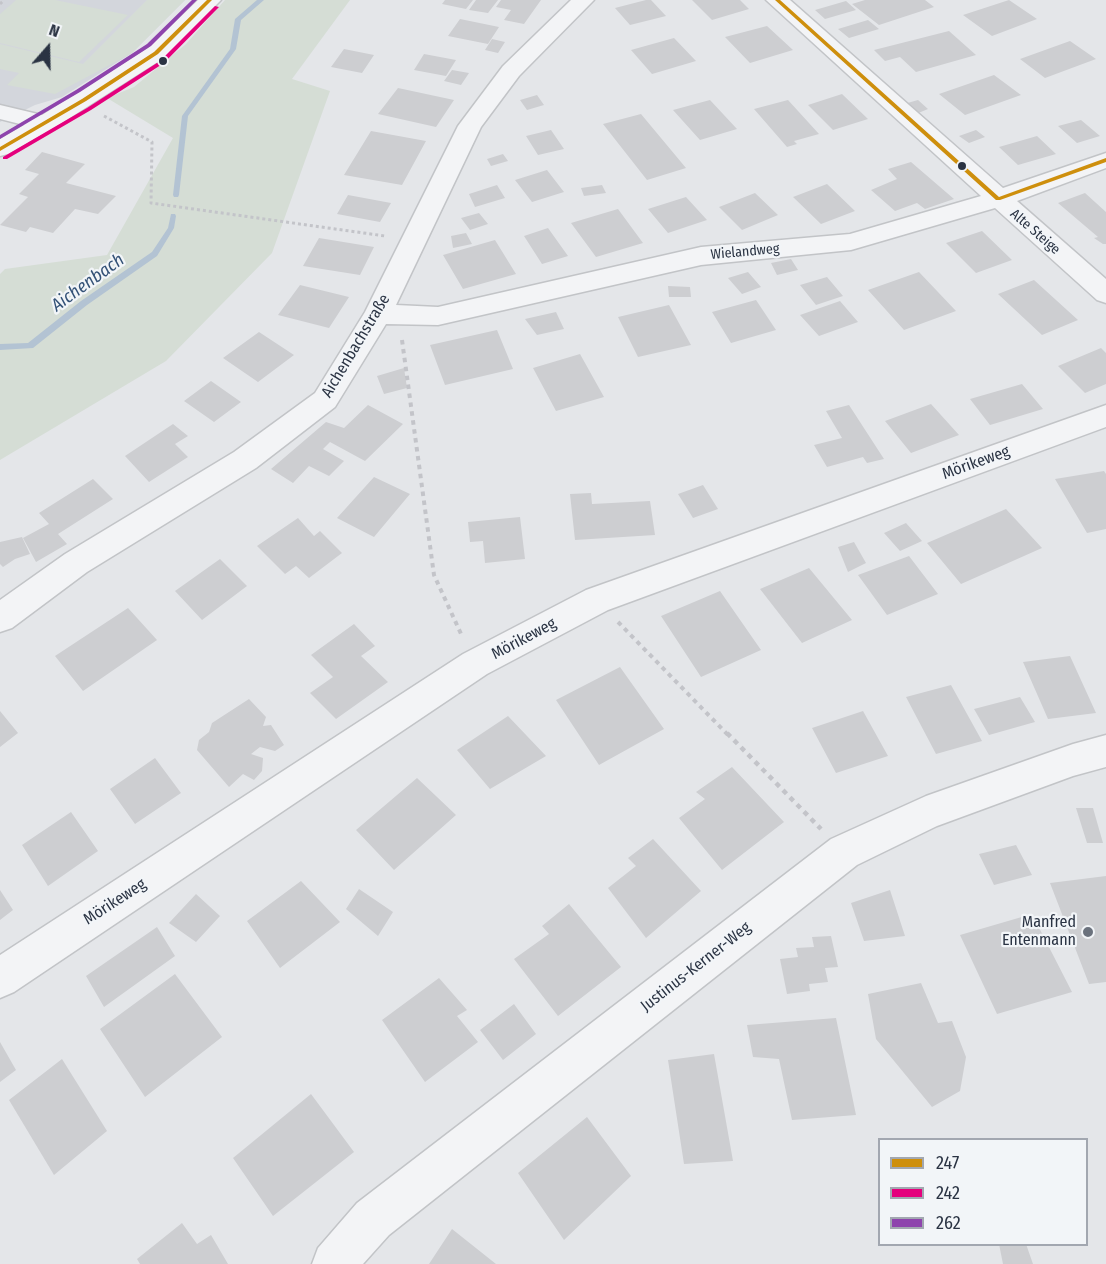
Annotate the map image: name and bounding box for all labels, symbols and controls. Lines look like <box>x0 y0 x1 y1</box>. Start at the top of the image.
north arrow <box>18 18 78 78</box>
text: N <box>47 20 62 41</box>
unlabelled marker <box>157 55 169 67</box>
unlabelled marker <box>956 160 968 172</box>
street label: Alte Steige <box>1007 206 1063 258</box>
street label: Wielandweg <box>710 241 780 263</box>
water label: Aichenbach <box>47 249 129 317</box>
street label: Aichenbachstraße <box>318 291 394 401</box>
street label: Mörikeweg <box>940 442 1012 484</box>
street label: Mörikeweg <box>488 614 560 664</box>
street label: Mörikeweg <box>80 875 150 929</box>
place label: Manfred Entenmann <box>1002 913 1076 951</box>
street label: Justinus-Kerner-Weg <box>637 918 755 1016</box>
marker: Manfred Entenmann <box>1081 925 1095 939</box>
legend <box>878 1138 1088 1246</box>
text: 247 <box>936 1152 959 1174</box>
text: 242 <box>936 1182 960 1204</box>
text: 262 <box>936 1212 961 1234</box>

